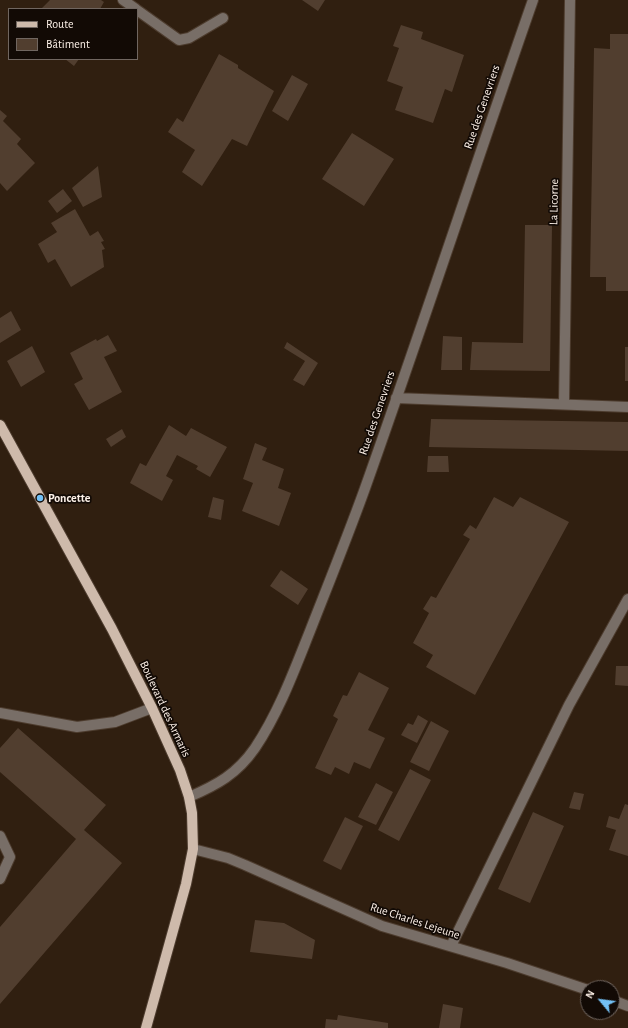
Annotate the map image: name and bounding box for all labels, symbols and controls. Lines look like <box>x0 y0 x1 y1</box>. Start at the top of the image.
legend <box>8 8 138 60</box>
text: Route <box>46 18 73 30</box>
text: Bâtiment <box>46 38 90 50</box>
street label: Rue des Genevriers <box>461 63 503 151</box>
street label: La Licorne <box>546 179 562 225</box>
street label: Rue des Genevriers <box>356 369 398 457</box>
place label: Poncette <box>48 491 90 505</box>
marker: Poncette <box>35 493 45 503</box>
street label: Boulevard des Armaris <box>136 659 194 759</box>
street label: Rue Charles Lejeune <box>368 900 462 942</box>
north arrow <box>580 980 620 1020</box>
text: N <box>583 988 597 1000</box>

